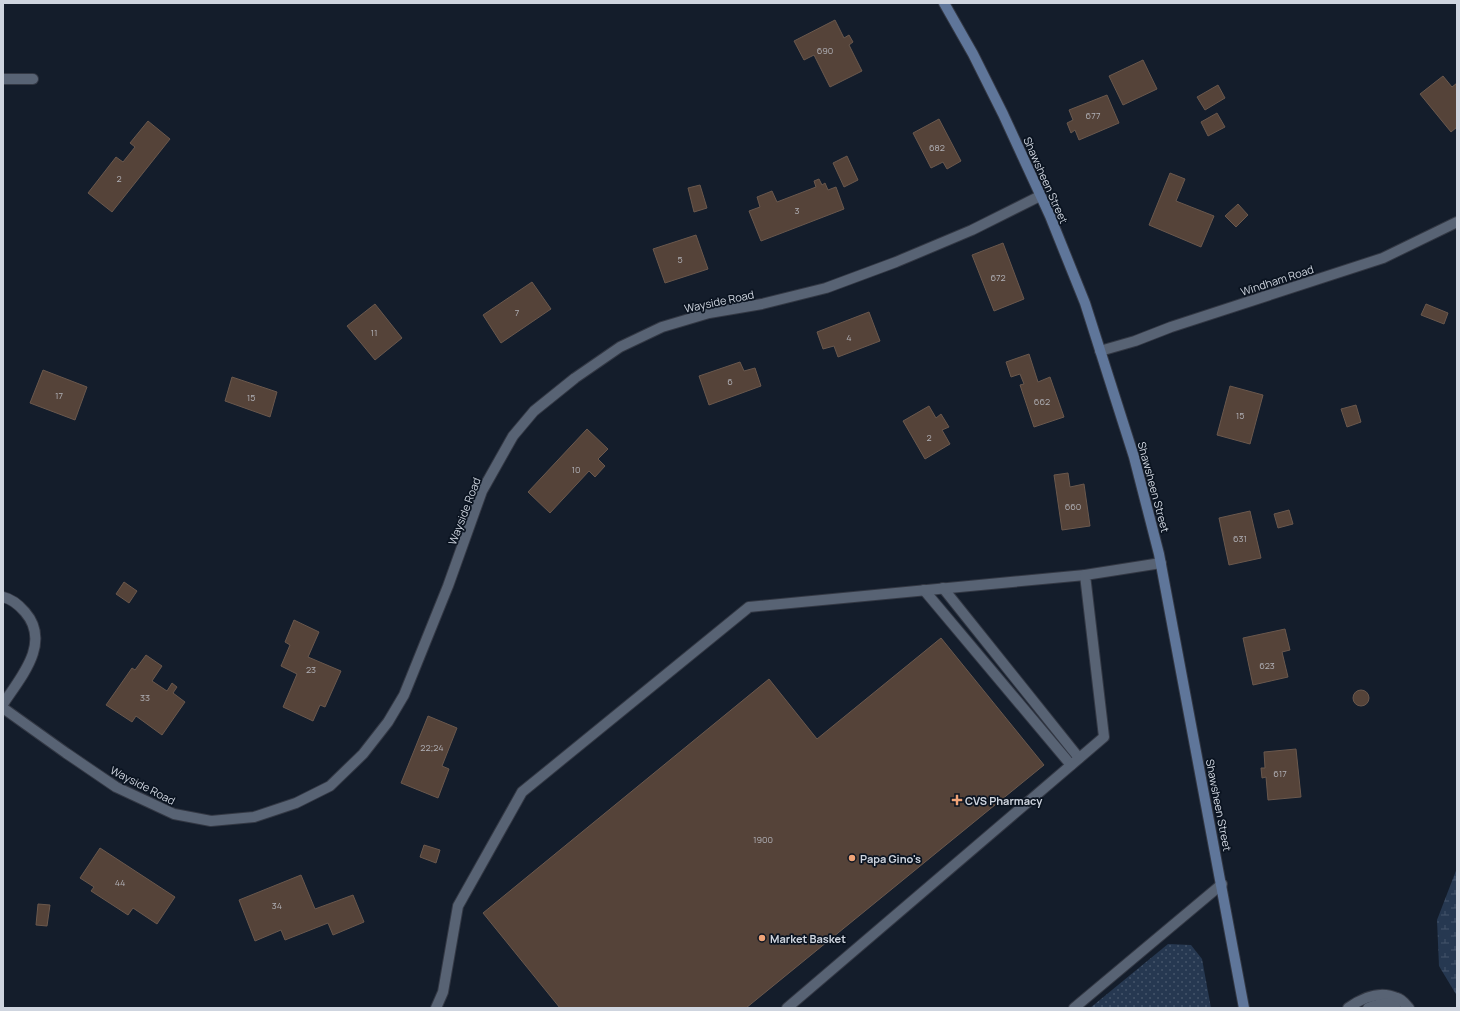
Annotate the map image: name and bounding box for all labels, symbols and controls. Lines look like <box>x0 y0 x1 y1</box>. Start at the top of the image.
house number: 690 <box>817 44 833 57</box>
house number: 677 <box>1086 109 1101 122</box>
street label: Shawsheen Street <box>1020 134 1072 226</box>
house number: 682 <box>929 141 945 154</box>
house number: 2 <box>116 172 122 185</box>
house number: 3 <box>795 204 800 217</box>
house number: 5 <box>677 253 683 266</box>
street label: Windham Road <box>1239 261 1315 299</box>
house number: 672 <box>990 271 1006 284</box>
street label: Wayside Road <box>683 286 755 316</box>
house number: 7 <box>515 306 520 319</box>
house number: 11 <box>370 326 378 339</box>
house number: 4 <box>846 331 852 344</box>
house number: 6 <box>727 375 733 388</box>
house number: 17 <box>55 389 63 402</box>
house number: 15 <box>247 391 255 404</box>
house number: 662 <box>1034 395 1050 408</box>
house number: 15 <box>1236 409 1244 422</box>
house number: 2 <box>926 431 932 444</box>
street label: Shawsheen Street <box>1135 440 1173 534</box>
house number: 10 <box>572 463 581 476</box>
street label: Wayside Road <box>444 475 484 547</box>
house number: 660 <box>1065 500 1081 513</box>
house number: 631 <box>1233 532 1247 545</box>
house number: 623 <box>1259 659 1275 672</box>
house number: 23 <box>306 663 316 676</box>
house number: 33 <box>140 691 150 704</box>
house number: 22;24 <box>420 741 444 754</box>
street label: Shawsheen Street <box>1203 758 1235 852</box>
street label: Wayside Road <box>108 762 178 808</box>
house number: 617 <box>1273 767 1287 780</box>
place label: CVS Pharmacy <box>965 793 1043 808</box>
marker: CVS Pharmacy <box>952 795 962 805</box>
house number: 1900 <box>753 833 773 846</box>
place label: Papa Gino's <box>860 851 921 866</box>
marker: Papa Gino's <box>847 853 857 863</box>
house number: 44 <box>115 876 125 889</box>
house number: 34 <box>272 899 282 912</box>
place label: Market Basket <box>770 931 846 946</box>
marker: Market Basket <box>757 933 767 943</box>

